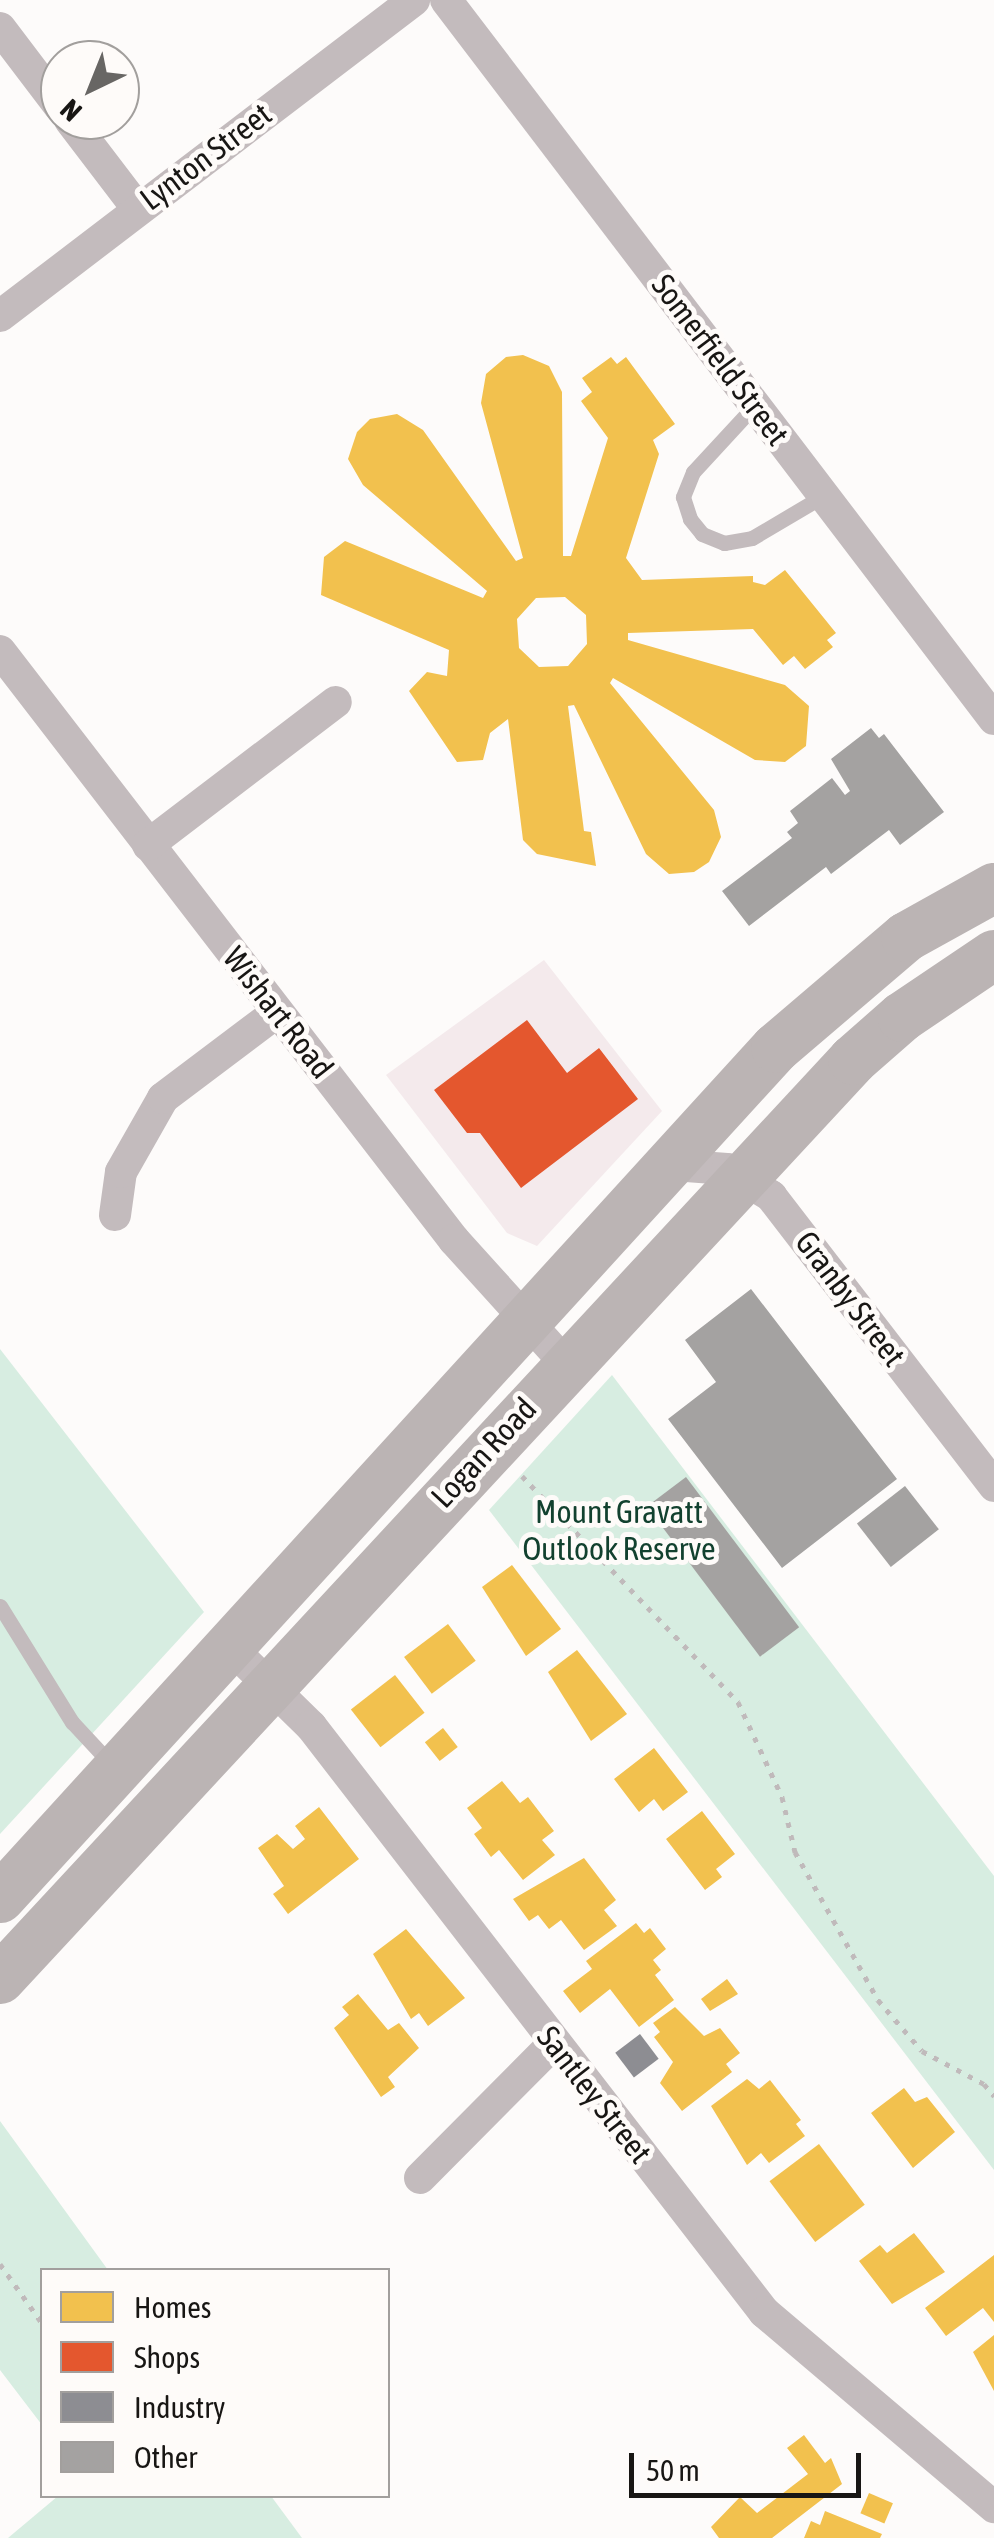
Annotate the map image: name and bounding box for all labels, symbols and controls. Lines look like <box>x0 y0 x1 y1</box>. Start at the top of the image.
north arrow <box>40 40 140 140</box>
text: N <box>54 93 88 128</box>
street label: Lynton Street <box>133 95 279 219</box>
street label: Somerfield Street <box>643 267 797 453</box>
street label: Wishart Road <box>215 940 341 1086</box>
street label: Granby Street <box>787 1224 913 1374</box>
street label: Logan Road <box>423 1390 545 1516</box>
park label: Mount Gravatt Outlook Reserve <box>522 1494 716 1569</box>
street label: Santley Street <box>529 2019 659 2171</box>
legend <box>40 2268 390 2498</box>
text: Homes <box>134 2290 211 2324</box>
text: Shops <box>134 2340 200 2374</box>
text: Industry <box>134 2390 225 2424</box>
scale bar <box>634 2433 866 2495</box>
text: Other <box>134 2440 197 2474</box>
text: 50 m <box>646 2453 700 2487</box>

